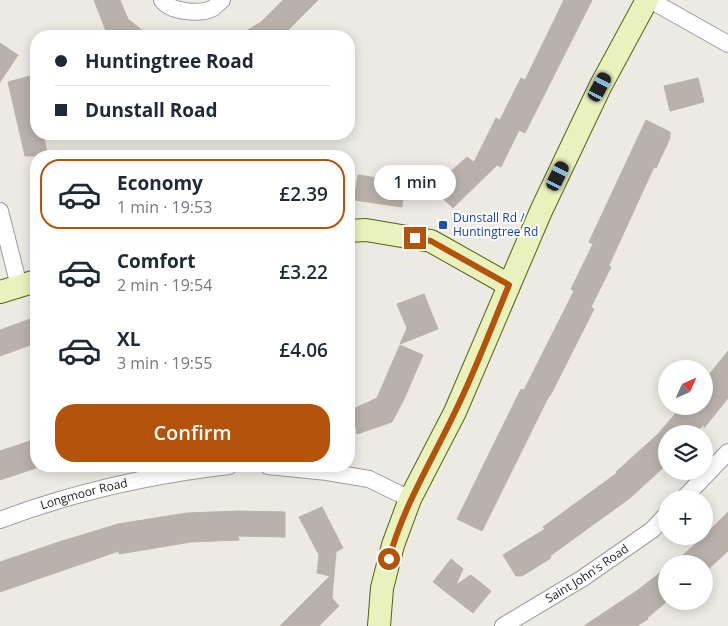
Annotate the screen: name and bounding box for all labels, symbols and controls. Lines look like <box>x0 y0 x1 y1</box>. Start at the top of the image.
text: Huntingtree Road <box>85 48 254 74</box>
car <box>586 70 613 104</box>
text: Dunstall Road <box>85 97 218 123</box>
car <box>544 159 571 193</box>
callout: 1 min <box>374 166 456 200</box>
text: Economy <box>117 170 203 196</box>
text: 1 min <box>393 171 437 193</box>
icon: car <box>57 172 102 217</box>
text: £2.39 <box>279 181 328 207</box>
text: 1 min · 19:53 <box>117 196 212 218</box>
place label: Dunstall Rd / Huntingtree Rd <box>453 209 538 240</box>
marker: Dunstall Rd / Huntingtree Rd <box>437 219 449 231</box>
route end <box>404 227 426 249</box>
text: Comfort <box>117 248 196 274</box>
icon: car <box>57 250 102 295</box>
text: £3.22 <box>279 259 328 285</box>
text: 2 min · 19:54 <box>117 274 212 296</box>
text: XL <box>117 326 140 352</box>
icon: car <box>57 328 102 373</box>
text: £4.06 <box>279 337 328 363</box>
text: 3 min · 19:55 <box>117 352 212 374</box>
north arrow <box>658 360 712 415</box>
map controls <box>658 360 713 610</box>
button: Confirm <box>55 404 330 462</box>
button: layers <box>658 425 713 480</box>
street label: Longmoor Road <box>38 474 129 513</box>
button: + <box>658 490 713 545</box>
street label: Saint John's Road <box>542 540 632 607</box>
route start <box>378 548 400 570</box>
button: − <box>658 555 713 610</box>

